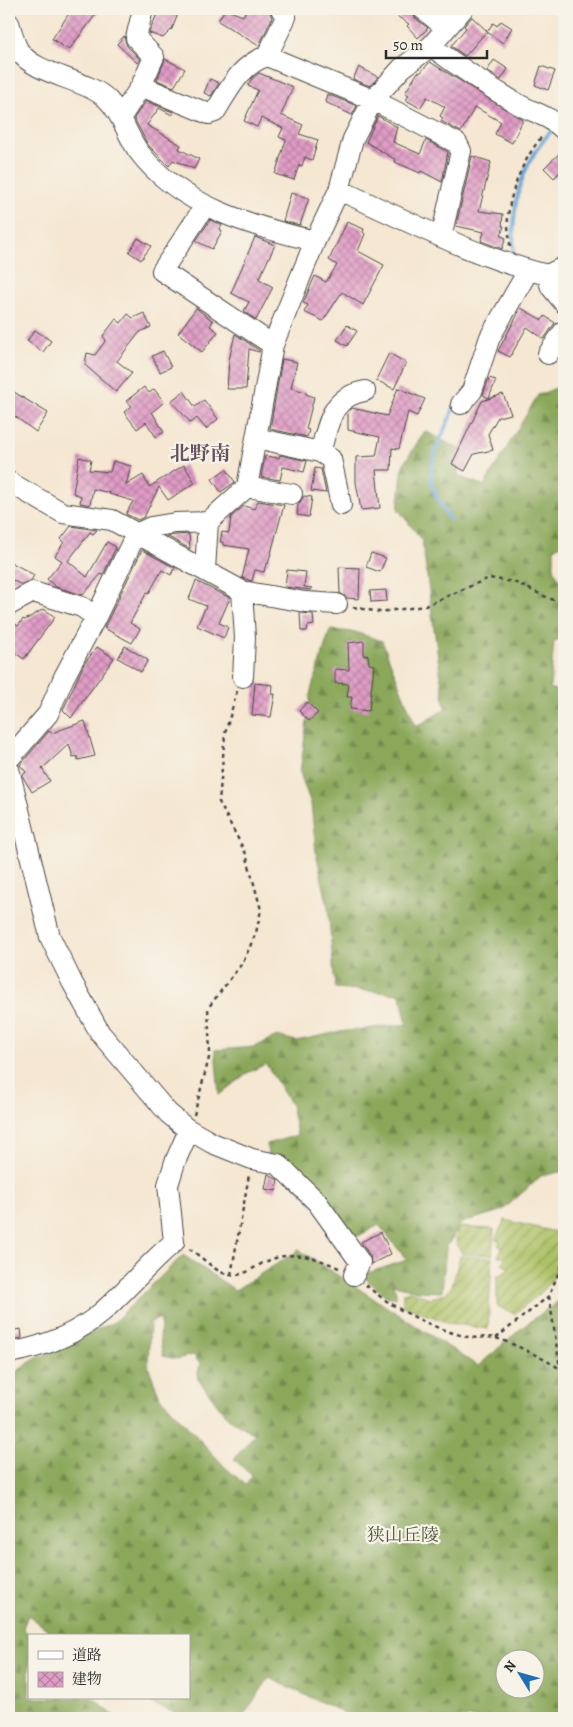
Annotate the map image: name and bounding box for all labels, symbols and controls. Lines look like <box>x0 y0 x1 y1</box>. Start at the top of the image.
scale bar <box>386 28 487 60</box>
text: 50 m <box>393 35 423 55</box>
district label: 北野南 <box>170 440 230 467</box>
park label: 狭山丘陵 <box>367 1523 439 1547</box>
legend <box>28 1634 190 1700</box>
text: 道路 <box>72 1645 102 1665</box>
north arrow <box>496 1650 546 1700</box>
text: N <box>499 1657 521 1676</box>
text: 建物 <box>72 1669 102 1689</box>

